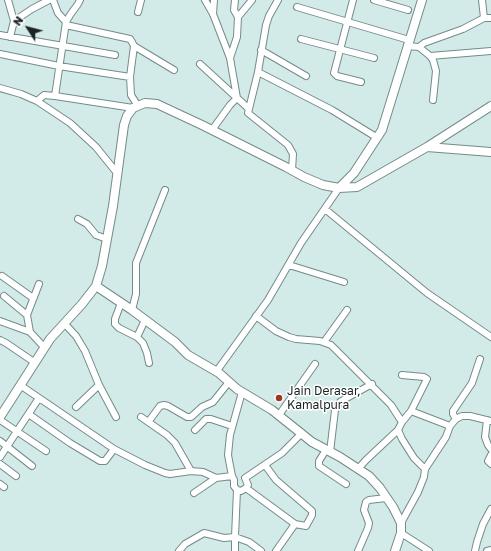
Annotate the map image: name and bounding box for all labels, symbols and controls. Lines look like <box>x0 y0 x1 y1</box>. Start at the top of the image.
north arrow <box>8 8 48 48</box>
text: N <box>10 13 26 28</box>
place label: Jain Derasar, Kamalpura <box>287 384 361 412</box>
marker: Jain Derasar, Kamalpura <box>274 393 284 403</box>

